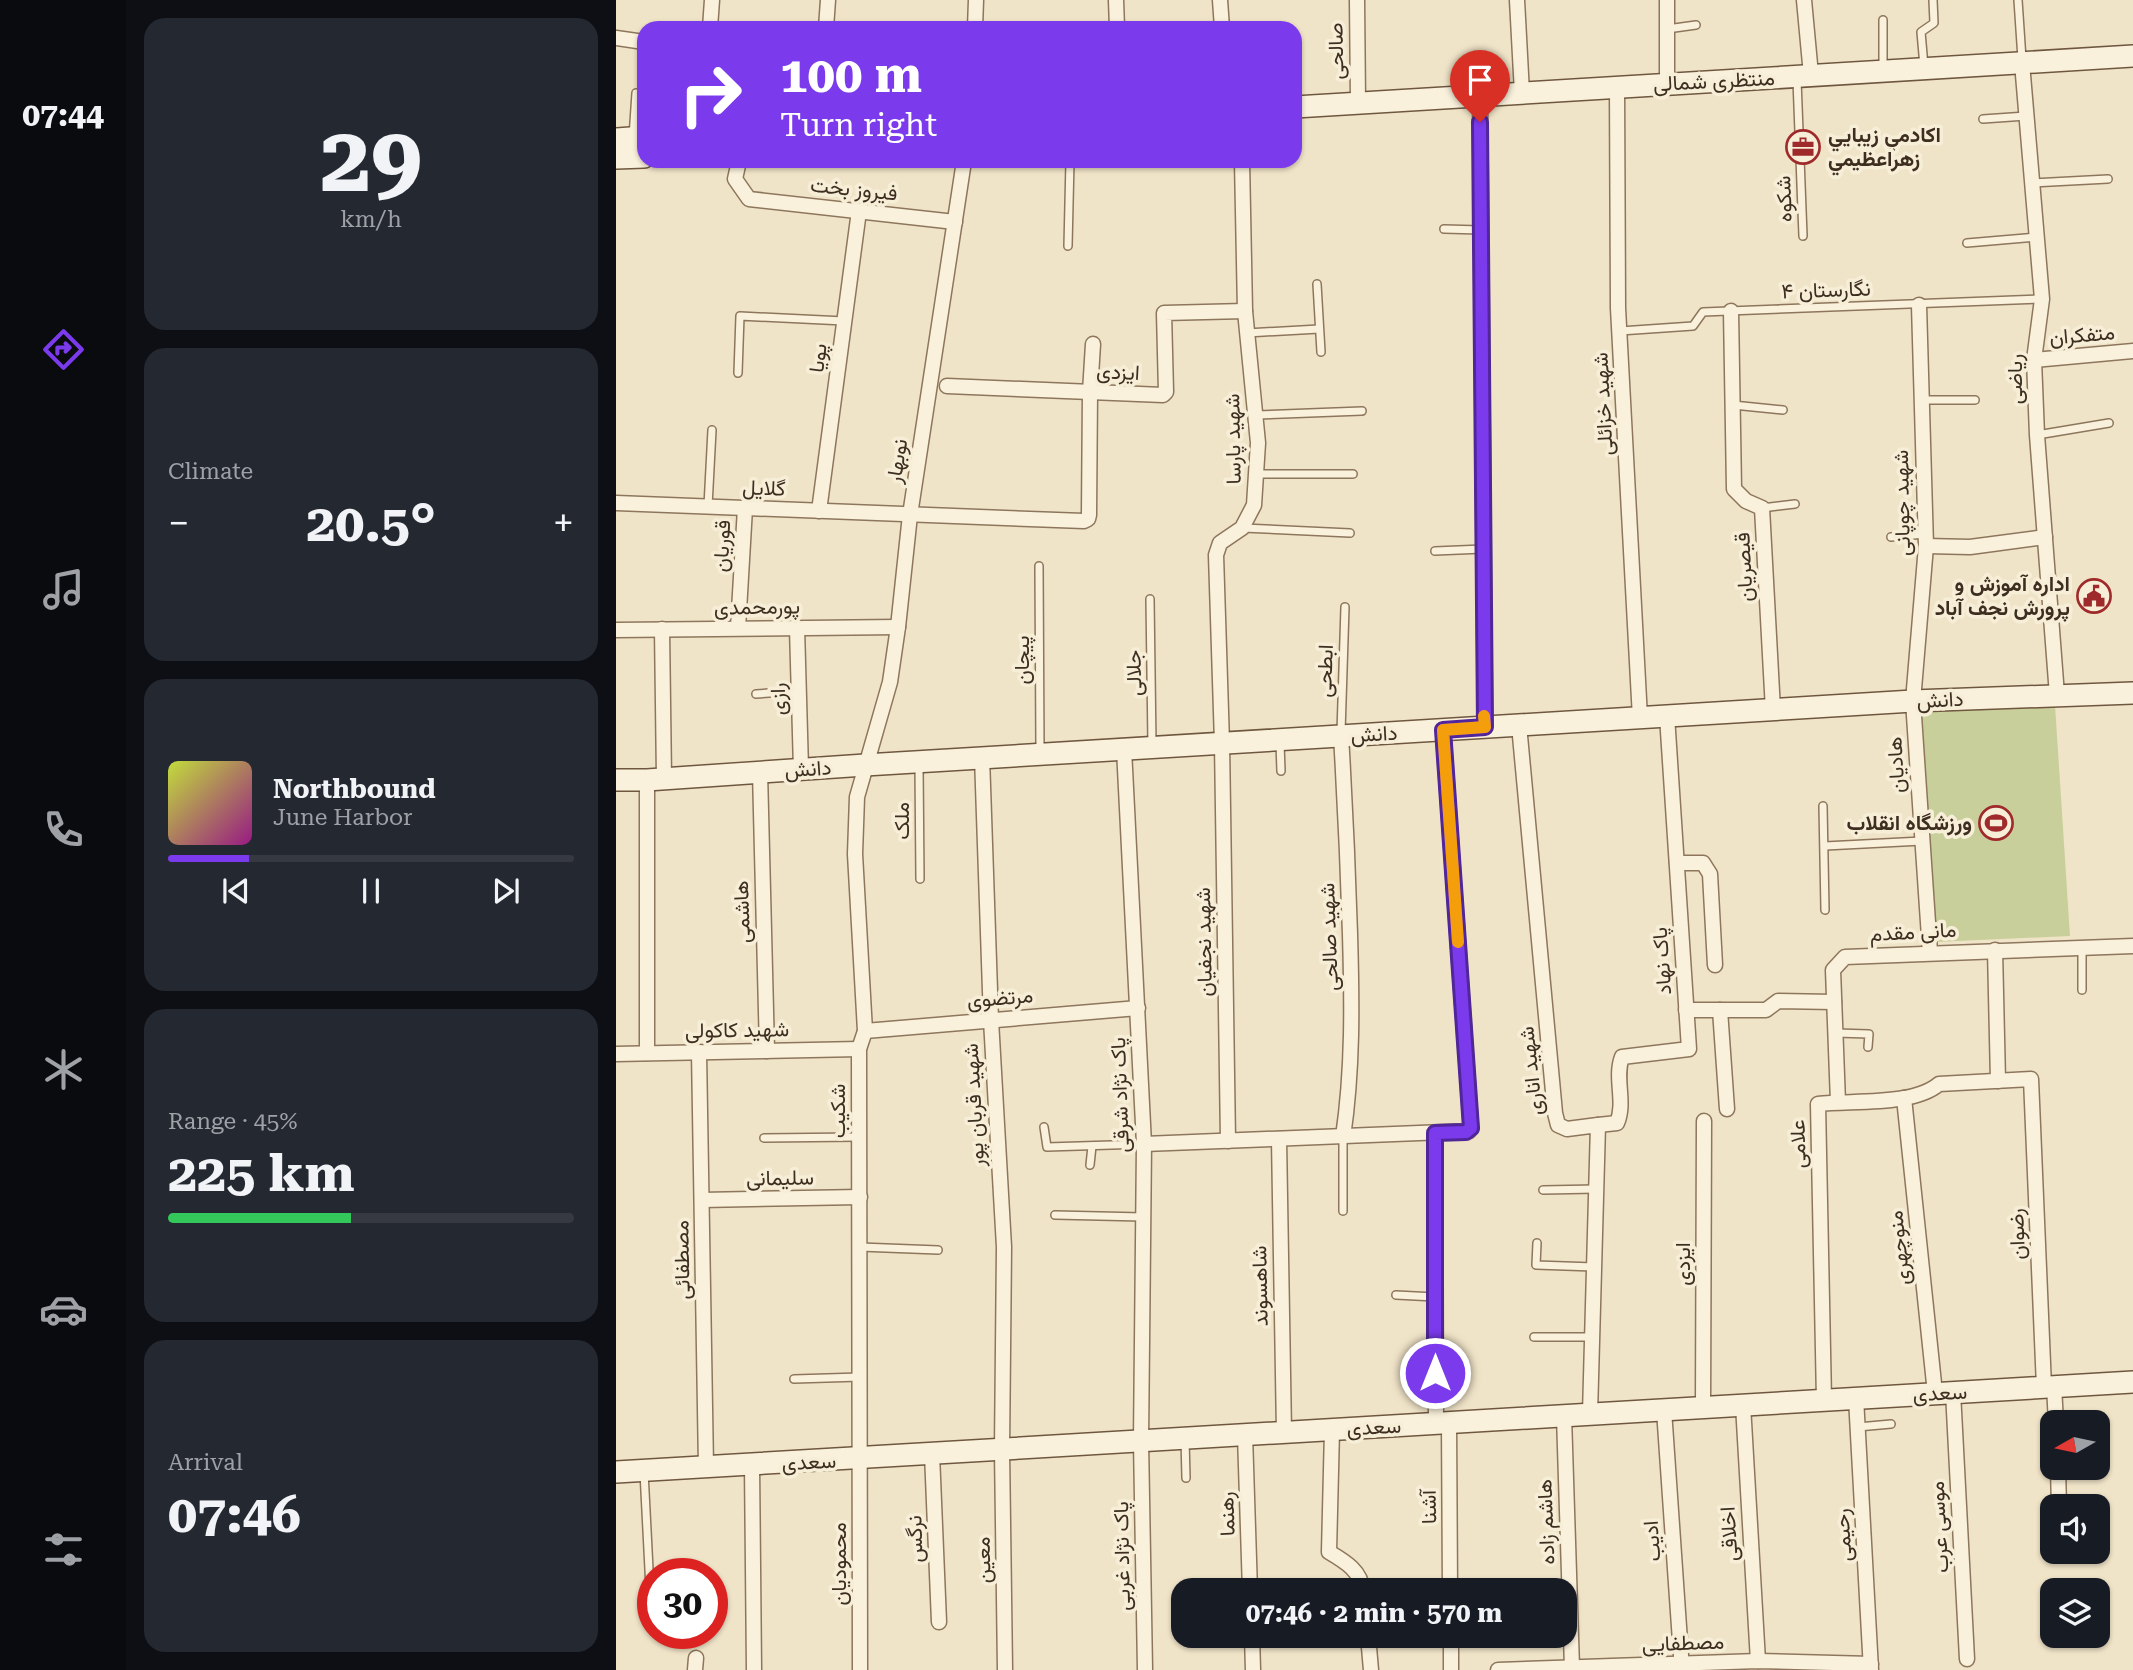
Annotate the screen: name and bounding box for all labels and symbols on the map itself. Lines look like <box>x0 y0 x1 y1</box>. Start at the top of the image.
street label: صالحی <box>1324 22 1348 80</box>
pin <box>1450 50 1510 122</box>
street label: منتظری شمالی <box>1652 66 1776 97</box>
place label: اكادمي زيبايي زهراعظيمي <box>1828 123 1941 176</box>
office icon: اكادمي زيبايي زهراعظيمي <box>1784 128 1822 166</box>
street label: فیروز بخت <box>809 172 899 207</box>
street label: شکوه <box>1771 175 1798 223</box>
street label: نگارستان ۴ <box>1781 276 1871 305</box>
street label: متفکران <box>2048 320 2116 351</box>
street label: پویا <box>804 342 834 374</box>
street label: شهید خزائلی <box>1588 352 1619 456</box>
street label: ریاضی <box>2003 354 2028 404</box>
street label: ایزدی <box>1096 359 1140 386</box>
street label: شهید پارسا <box>1220 393 1248 485</box>
street label: نوبهار <box>881 437 913 486</box>
street label: شهید چوپانی <box>1889 450 1917 556</box>
street label: گلایل <box>742 475 786 501</box>
street label: قوریان <box>709 519 736 573</box>
street label: قیصریان <box>1730 532 1759 602</box>
place label: اداره آموزش و پرورش نجف آباد <box>1935 572 2070 622</box>
public building icon: اداره آموزش و پرورش نجف آباد <box>2075 577 2113 615</box>
street label: پورمحمدی <box>714 594 800 622</box>
street label: پیچان <box>1010 636 1036 684</box>
street label: ابطحی <box>1312 644 1338 698</box>
street label: جلالی <box>1122 650 1146 696</box>
street label: رازی <box>766 682 791 716</box>
street label: دانش <box>1916 687 1964 713</box>
street label: دانش <box>1350 721 1398 747</box>
street label: هادیان <box>1883 736 1909 794</box>
street label: دانش <box>784 755 832 783</box>
street label: ملک <box>890 802 914 840</box>
sports icon: ورزشگاه انقلاب <box>1977 804 2015 842</box>
place label: ورزشگاه انقلاب <box>1846 811 1972 836</box>
street label: هاشمی <box>729 880 755 944</box>
street label: شهید صالحی <box>1315 882 1344 991</box>
street label: شهید نجفیان <box>1191 887 1218 997</box>
street label: مانی مقدم <box>1869 918 1957 948</box>
street label: پاک نهاد <box>1648 926 1678 996</box>
street label: مرتضوی <box>966 983 1034 1014</box>
street label: شهید کاکولی <box>685 1017 789 1044</box>
street label: شهید اناری <box>1514 1025 1549 1117</box>
street label: پاک نژاد شرقی <box>1106 1037 1136 1153</box>
street label: شهید قربان پور <box>959 1042 991 1168</box>
street label: شکیب <box>826 1084 850 1138</box>
street label: علامی <box>1786 1119 1810 1169</box>
street label: سلیمانی <box>746 1165 814 1191</box>
street label: رضوان <box>2004 1208 2031 1260</box>
street label: منوچهری <box>1883 1209 1917 1287</box>
street label: مصطفائی <box>669 1220 695 1300</box>
street label: ایزدی <box>1671 1242 1696 1286</box>
street label: شاهسوند <box>1247 1245 1274 1327</box>
position arrow <box>1398 1336 1472 1410</box>
street label: سعدی <box>1912 1380 1968 1406</box>
north arrow <box>2040 1410 2110 1480</box>
street label: سعدی <box>1346 1414 1402 1440</box>
street label: سعدی <box>781 1449 837 1475</box>
street label: هاشم زاده <box>1533 1479 1561 1565</box>
street label: موسی عرب <box>1925 1480 1954 1573</box>
street label: آشنا <box>1417 1488 1441 1524</box>
street label: رهنما <box>1214 1491 1241 1537</box>
street label: پاک نژاد غربی <box>1109 1501 1137 1611</box>
street label: اخلاقی <box>1716 1506 1742 1562</box>
street label: رحیمی <box>1830 1508 1857 1562</box>
street label: نرگس <box>902 1515 929 1563</box>
street label: ادیب <box>1639 1520 1665 1562</box>
street label: محمودیان <box>827 1522 852 1606</box>
street label: معین <box>971 1536 995 1584</box>
speed limit sign: 30 <box>637 1558 728 1649</box>
street label: مصطفایی <box>1641 1630 1725 1656</box>

